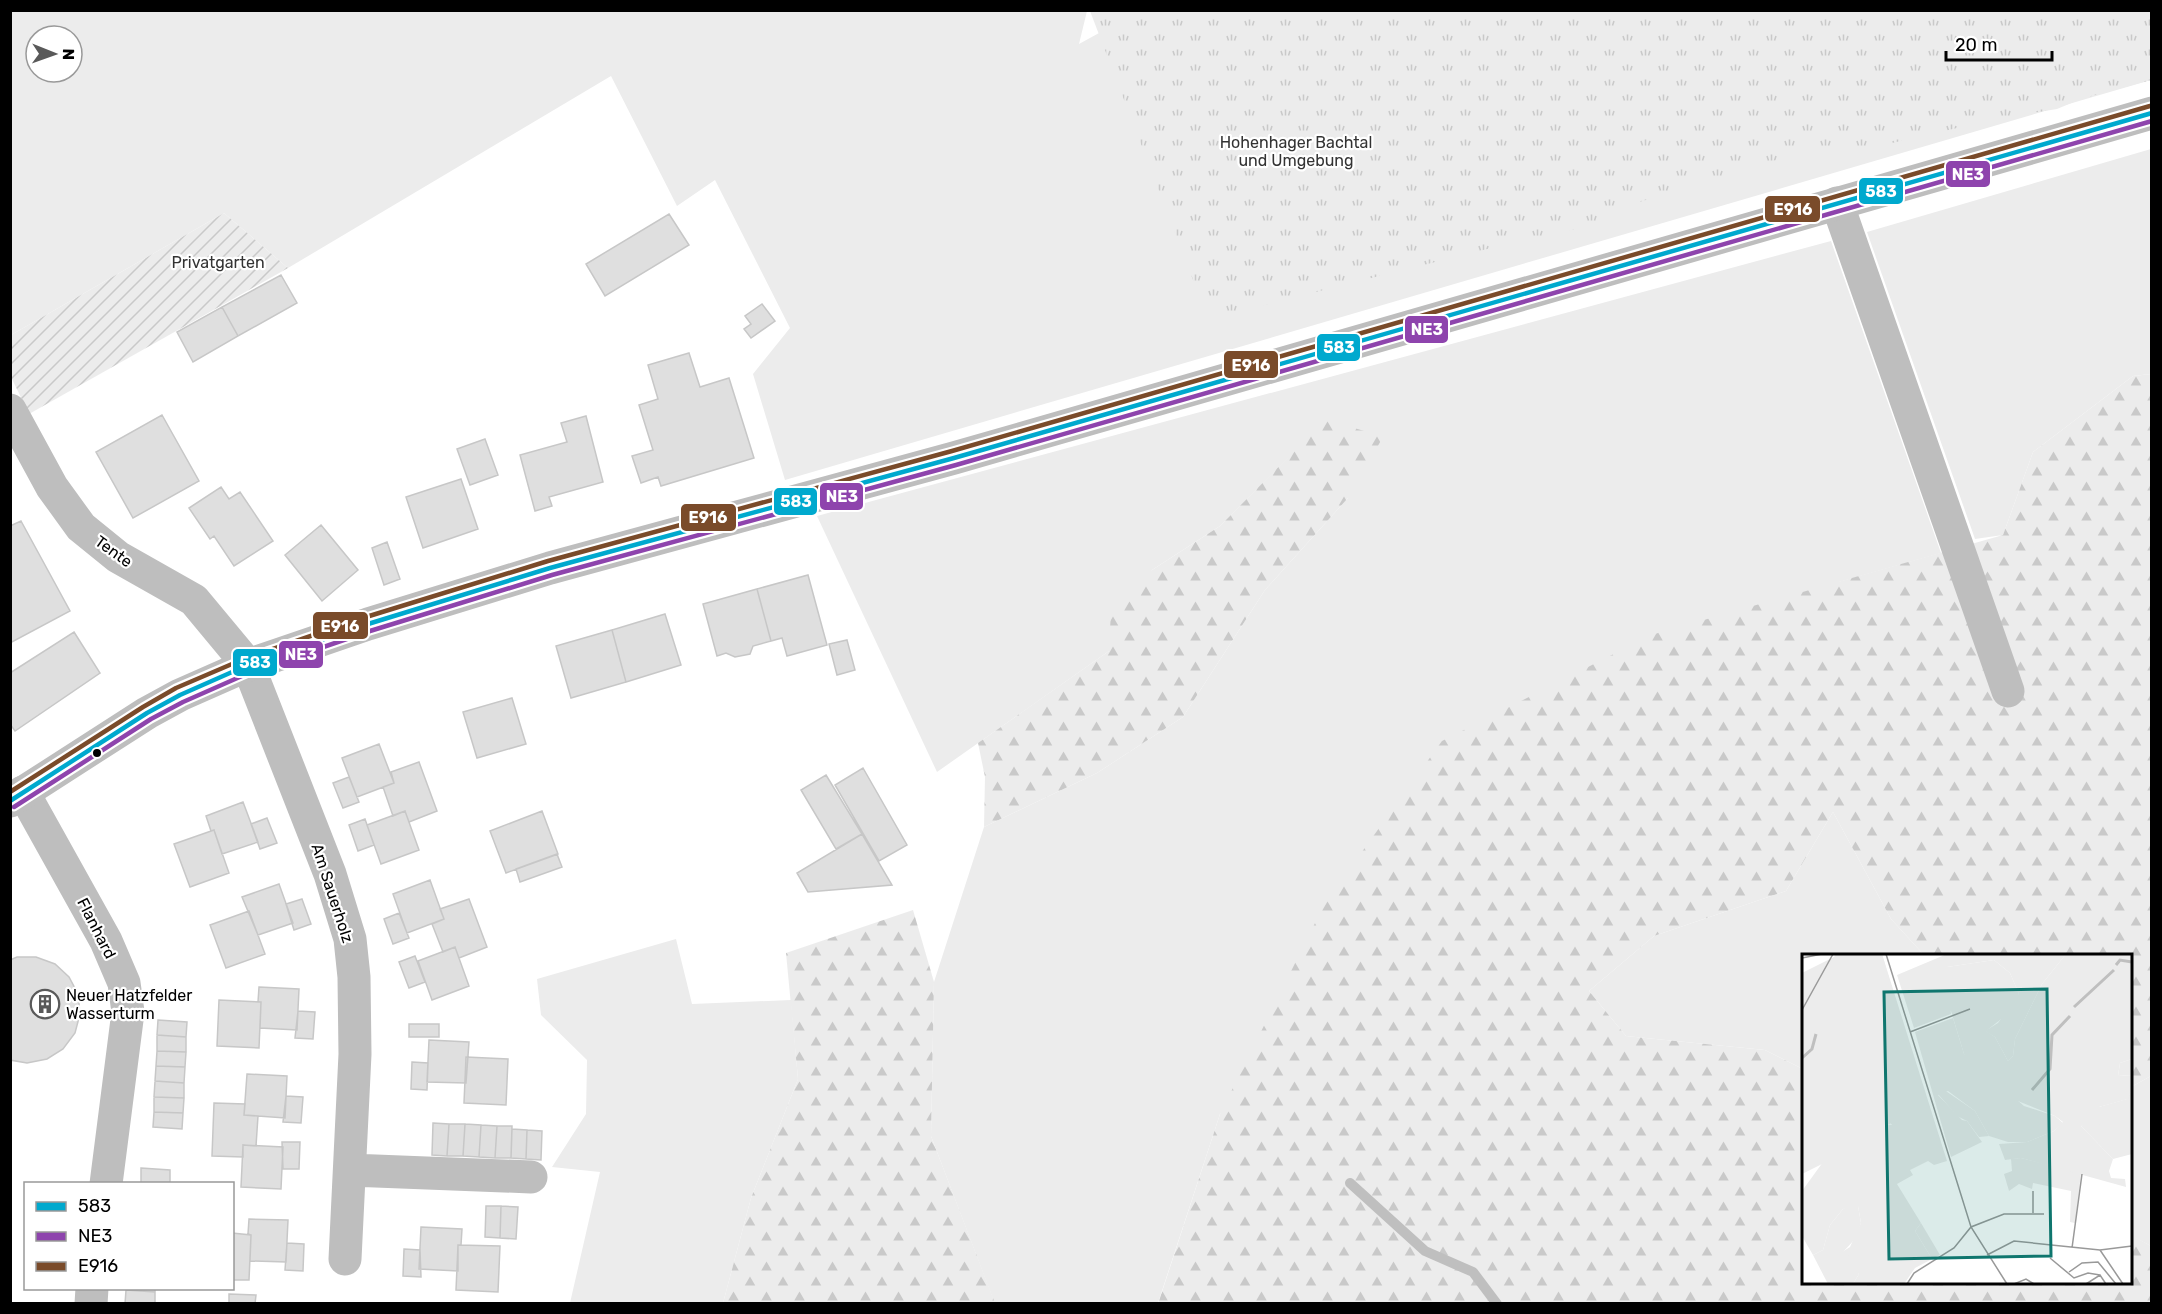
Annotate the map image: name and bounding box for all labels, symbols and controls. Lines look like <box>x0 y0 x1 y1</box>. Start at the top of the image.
north arrow <box>24 24 84 84</box>
scale bar <box>1946 24 2052 62</box>
text: 20 m <box>1955 34 1997 56</box>
text: N <box>59 48 78 60</box>
park label: Hohenhager Bachtal und Umgebung <box>1220 133 1372 170</box>
line badge: NE3 <box>1945 160 1991 188</box>
text: NE3 <box>1952 165 1984 184</box>
line badge: 583 <box>1858 177 1904 205</box>
text: 583 <box>1865 182 1897 201</box>
line badge: E916 <box>1764 195 1821 223</box>
text: E916 <box>1774 200 1812 219</box>
park label: Privatgarten <box>171 253 265 272</box>
line badge: NE3 <box>1404 315 1449 344</box>
text: NE3 <box>1411 320 1443 339</box>
line badge: 583 <box>1316 333 1361 362</box>
text: 583 <box>1323 338 1355 357</box>
line badge: E916 <box>1223 350 1279 379</box>
text: E916 <box>1232 356 1270 375</box>
line badge: NE3 <box>819 482 864 511</box>
line badge: 583 <box>773 487 818 516</box>
text: NE3 <box>826 487 858 506</box>
text: 583 <box>780 492 812 511</box>
line badge: E916 <box>680 503 737 532</box>
text: E916 <box>689 508 727 527</box>
street label: Tente <box>91 532 136 571</box>
line badge: E916 <box>312 611 369 640</box>
text: E916 <box>321 617 359 636</box>
line badge: NE3 <box>278 640 324 669</box>
text: NE3 <box>285 645 317 664</box>
line badge: 583 <box>232 648 278 677</box>
text: 583 <box>239 653 271 672</box>
unlabelled marker <box>91 747 103 759</box>
street label: Am Sauerholz <box>308 841 358 945</box>
street label: Flanhard <box>73 895 120 962</box>
inset map <box>1802 954 2132 1284</box>
place label: Neuer Hatzfelder Wasserturm <box>66 986 192 1023</box>
building icon: Neuer Hatzfelder Wasserturm <box>29 988 61 1020</box>
legend <box>24 1182 234 1290</box>
text: 583 <box>78 1195 111 1217</box>
text: NE3 <box>78 1225 112 1247</box>
text: E916 <box>78 1255 118 1277</box>

